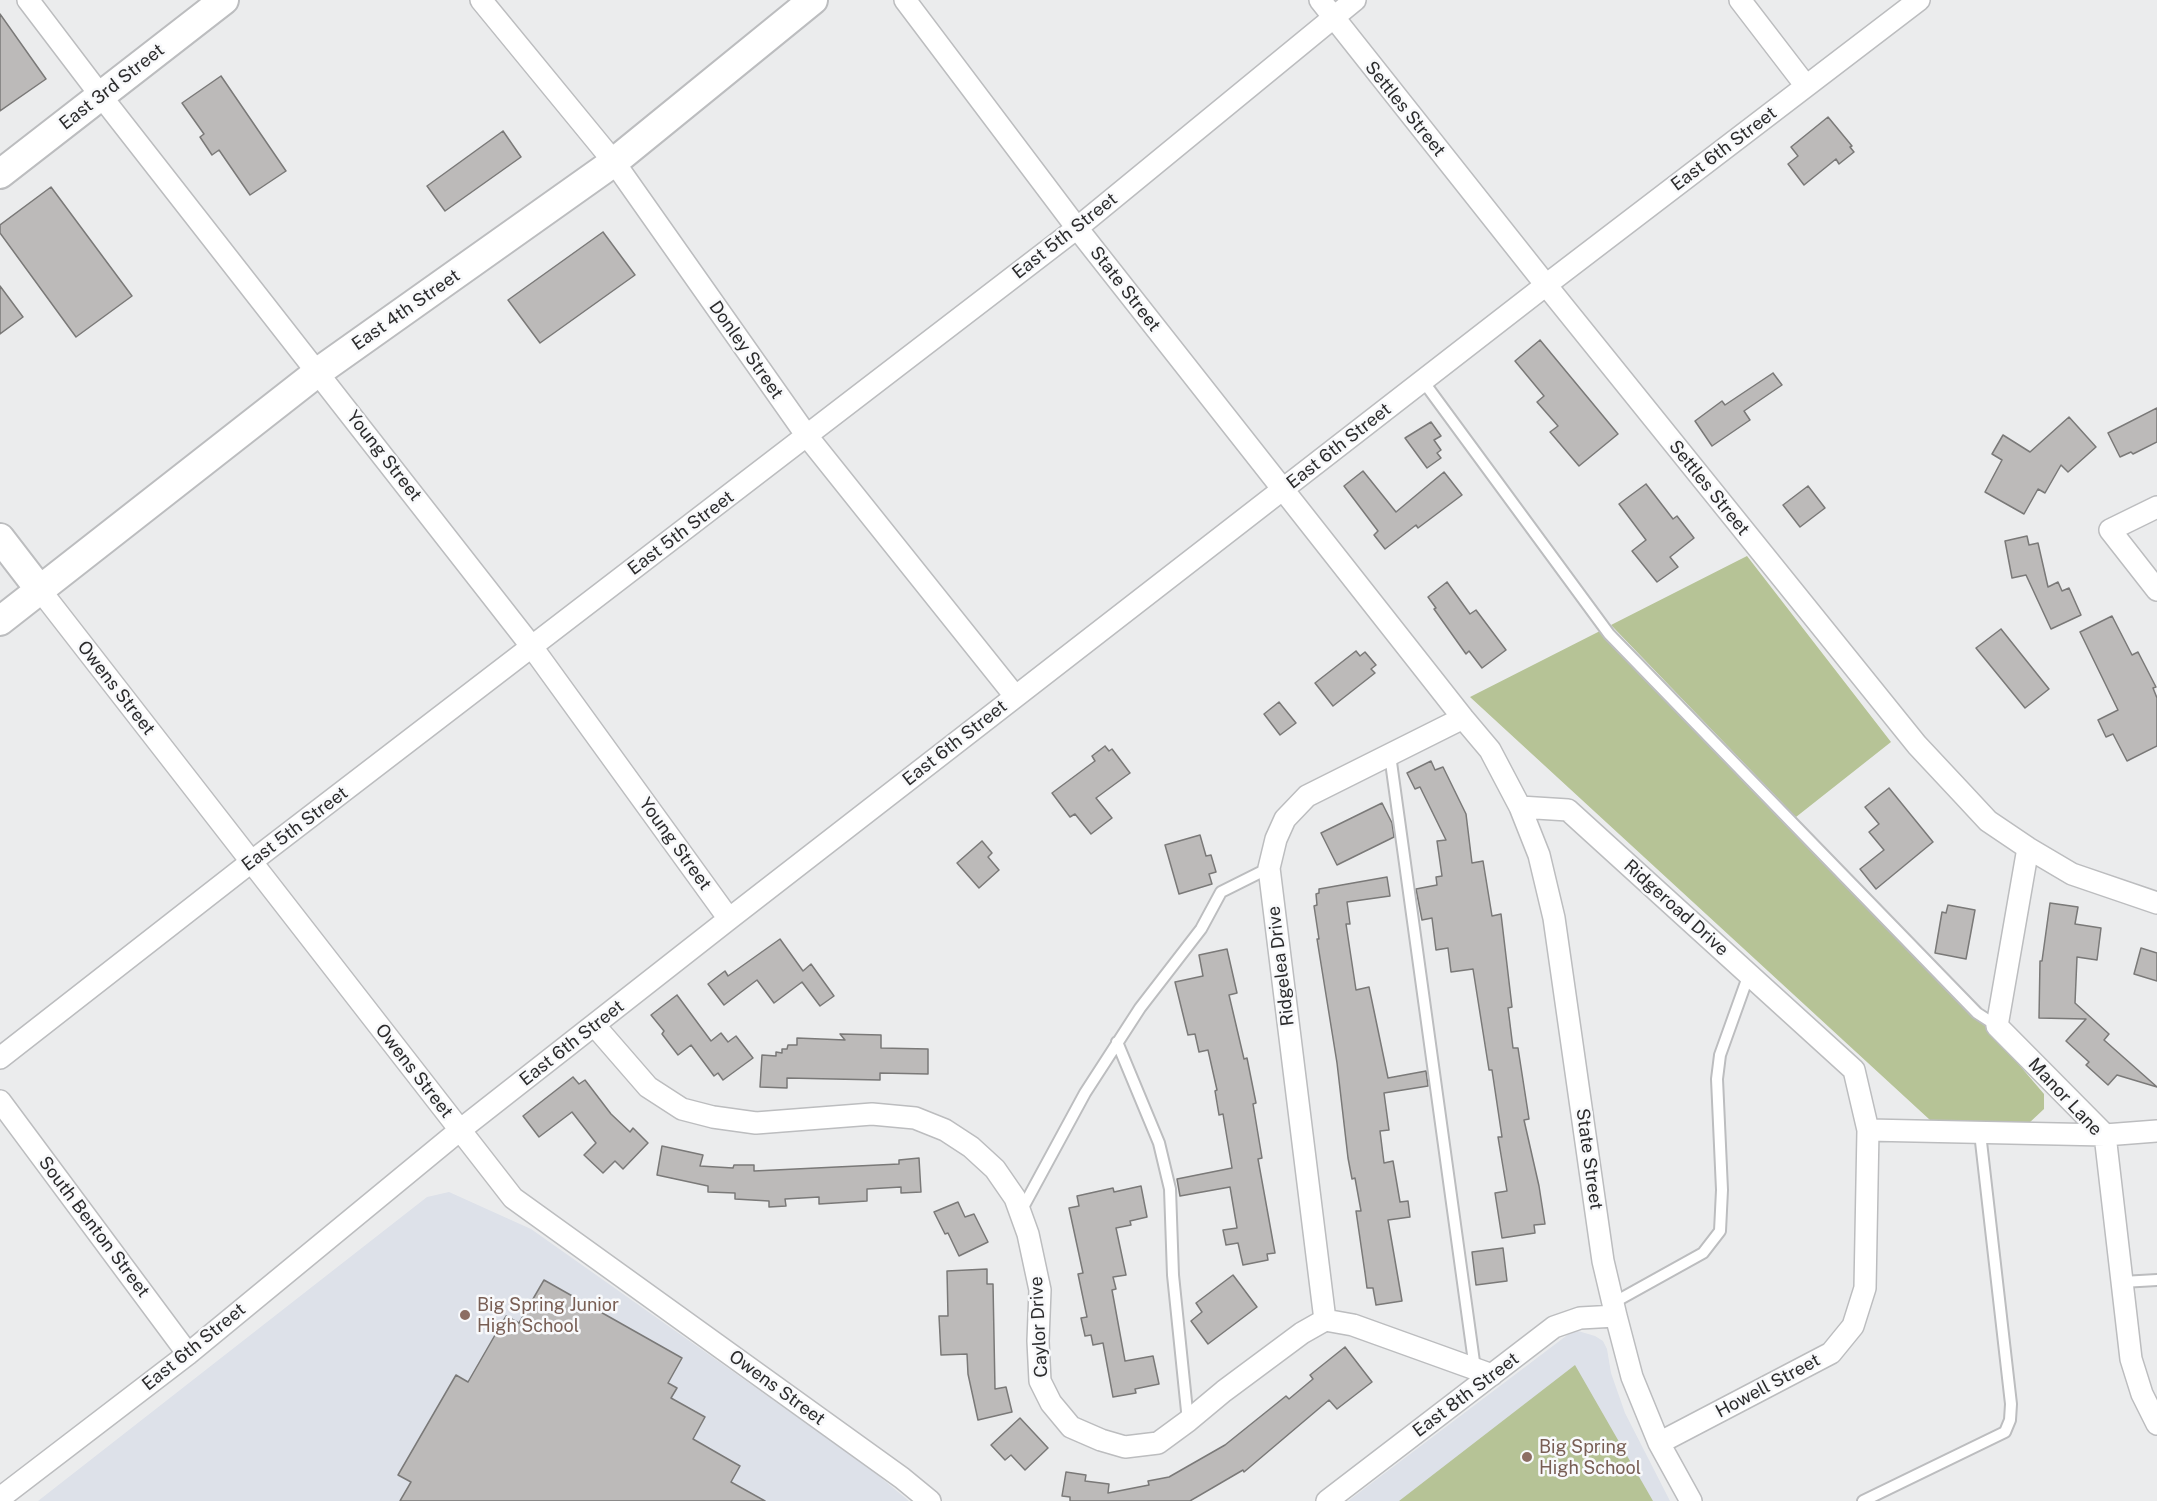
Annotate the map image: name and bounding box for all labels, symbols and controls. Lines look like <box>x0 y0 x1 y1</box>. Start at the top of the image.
street label: East 3rd Street <box>55 39 169 135</box>
street label: Settles Street <box>1360 57 1450 161</box>
street label: East 6th Street <box>1667 102 1781 196</box>
street label: East 5th Street <box>1008 188 1122 284</box>
street label: State Street <box>1085 242 1165 336</box>
street label: East 4th Street <box>348 265 464 355</box>
street label: Donley Street <box>704 297 788 403</box>
street label: East 6th Street <box>1282 398 1396 494</box>
street label: Young Street <box>342 406 426 506</box>
street label: Settles Street <box>1664 436 1754 540</box>
street label: East 5th Street <box>624 486 738 580</box>
street label: Owens Street <box>73 637 159 739</box>
street label: East 6th Street <box>898 695 1012 791</box>
street label: East 5th Street <box>238 782 352 876</box>
street label: Young Street <box>634 794 716 894</box>
street label: Ridgeroad Drive <box>1619 855 1733 961</box>
street label: Ridgelea Drive <box>1263 905 1299 1027</box>
street label: East 6th Street <box>515 995 629 1091</box>
street label: Owens Street <box>371 1020 457 1122</box>
street label: Manor Lane <box>2024 1054 2106 1140</box>
street label: State Street <box>1571 1107 1607 1211</box>
street label: South Benton Street <box>34 1152 154 1302</box>
street label: Caylor Drive <box>1026 1276 1052 1378</box>
place label: Big Spring Junior High School <box>477 1294 619 1336</box>
street label: East 6th Street <box>138 1299 250 1395</box>
marker: Big Spring Junior High School <box>458 1308 472 1322</box>
street label: Owens Street <box>725 1346 829 1430</box>
street label: East 8th Street <box>1409 1348 1523 1442</box>
street label: Howell Street <box>1712 1349 1824 1423</box>
place label: Big Spring High School <box>1539 1436 1641 1478</box>
marker: Big Spring High School <box>1520 1450 1534 1464</box>

